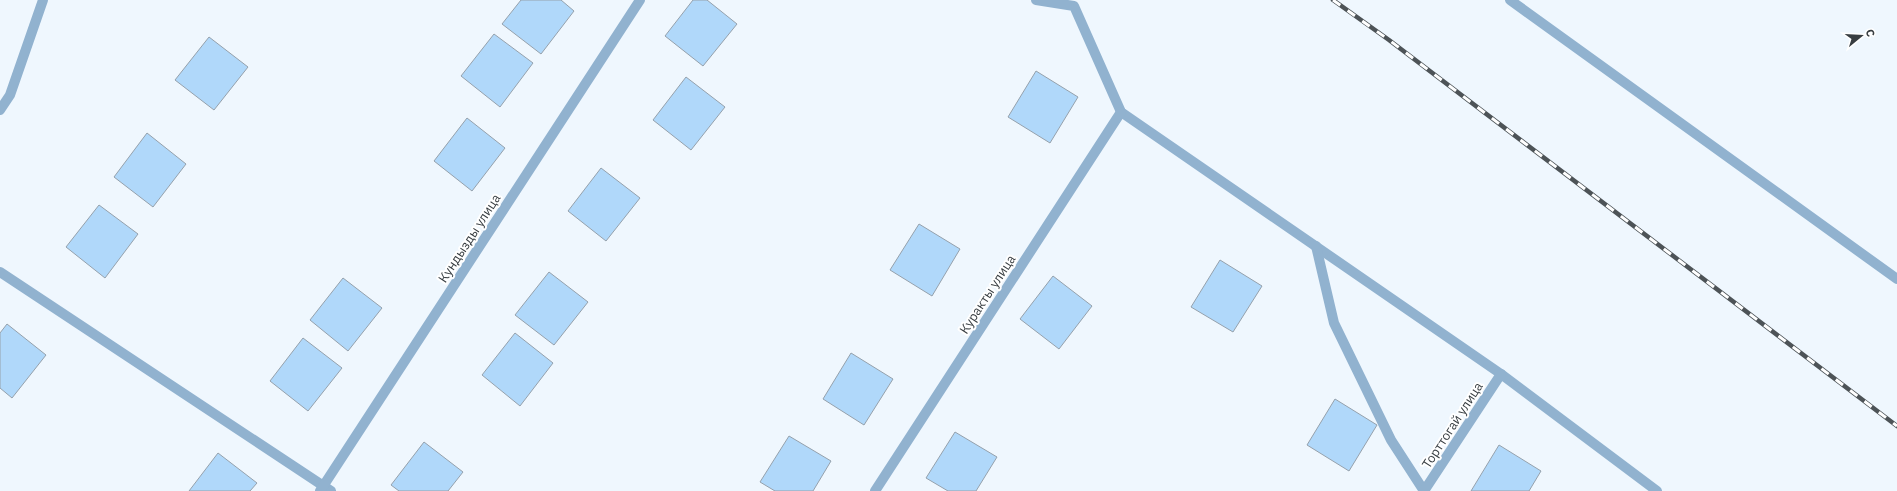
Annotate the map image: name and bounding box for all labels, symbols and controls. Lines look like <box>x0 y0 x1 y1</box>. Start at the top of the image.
north arrow <box>1841 16 1881 56</box>
text: С <box>1863 27 1878 38</box>
street label: Кундызды улица <box>434 191 504 286</box>
street label: Куракты улица <box>956 251 1019 337</box>
street label: Торттогай улица <box>1418 379 1487 472</box>

